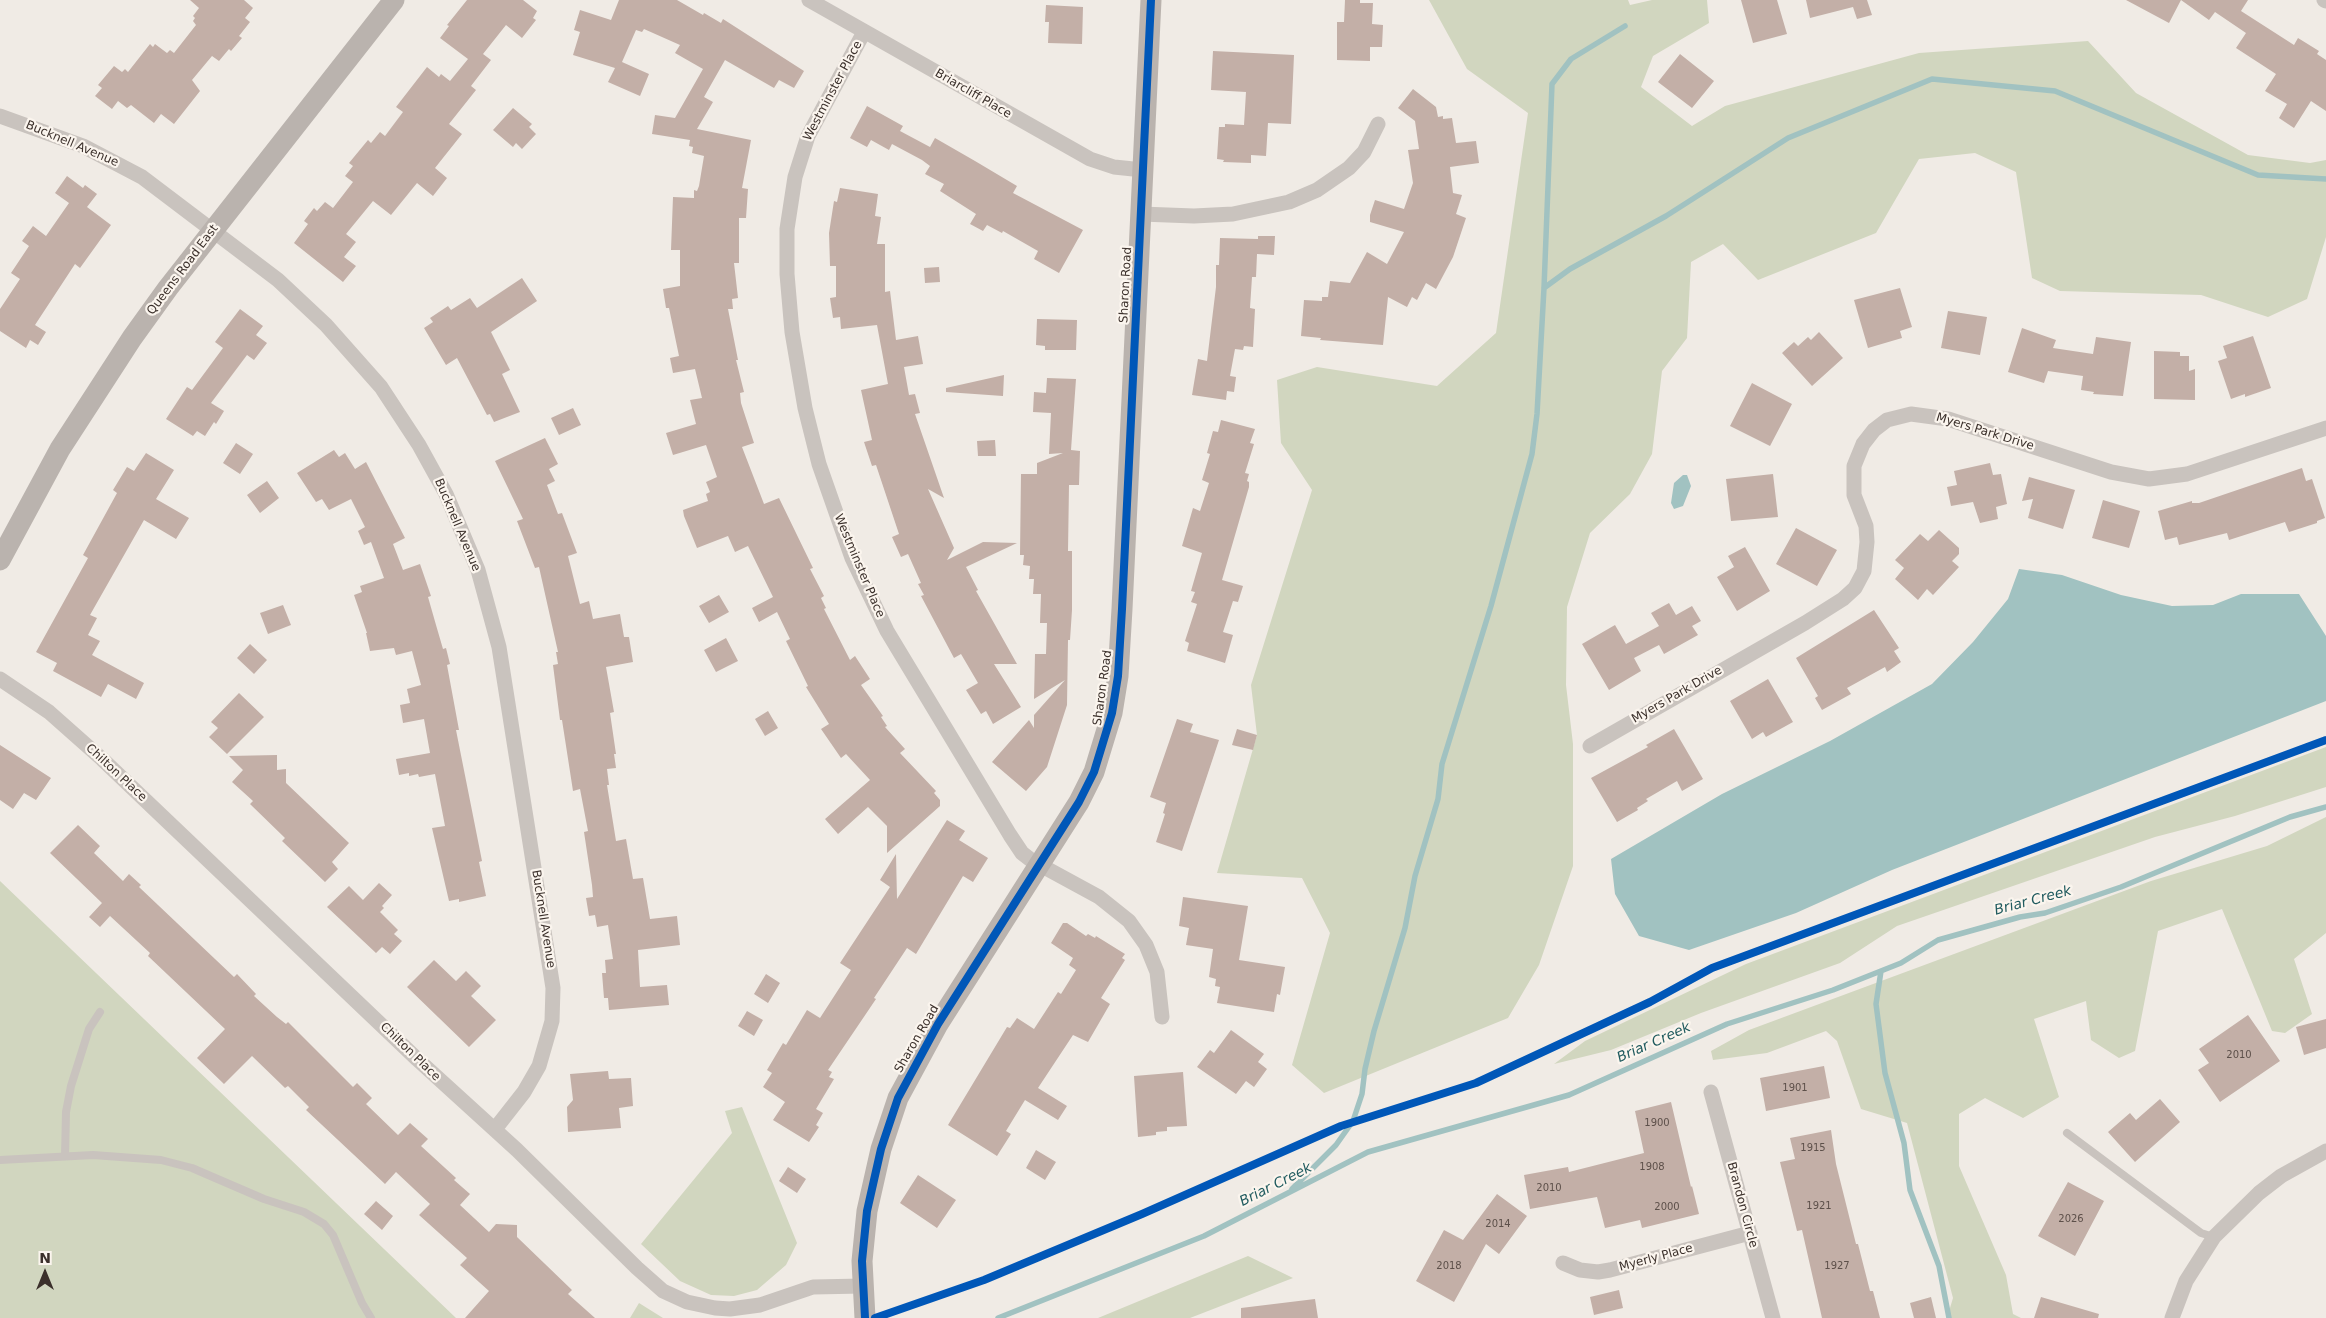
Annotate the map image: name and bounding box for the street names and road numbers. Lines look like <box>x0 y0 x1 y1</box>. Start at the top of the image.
street label: Westminster Place <box>801 39 865 143</box>
street label: Briarcliff Place <box>932 66 1014 122</box>
street label: Bucknell Avenue <box>23 118 121 170</box>
street label: Queens Road East <box>144 222 222 318</box>
street label: Sharon Road <box>1117 247 1135 323</box>
street label: Myers Park Drive <box>1934 410 2036 454</box>
street label: Bucknell Avenue <box>431 476 483 574</box>
street label: Westminster Place <box>831 512 887 620</box>
street label: Sharon Road <box>1091 649 1115 727</box>
street label: Myers Park Drive <box>1629 663 1725 727</box>
street label: Chilton Place <box>83 741 149 805</box>
street label: Bucknell Avenue <box>528 869 558 969</box>
street label: Sharon Road <box>892 1002 942 1076</box>
street label: Chilton Place <box>377 1020 443 1084</box>
street label: Brandon Circle <box>1724 1161 1760 1249</box>
street label: Myerly Place <box>1617 1241 1695 1275</box>

